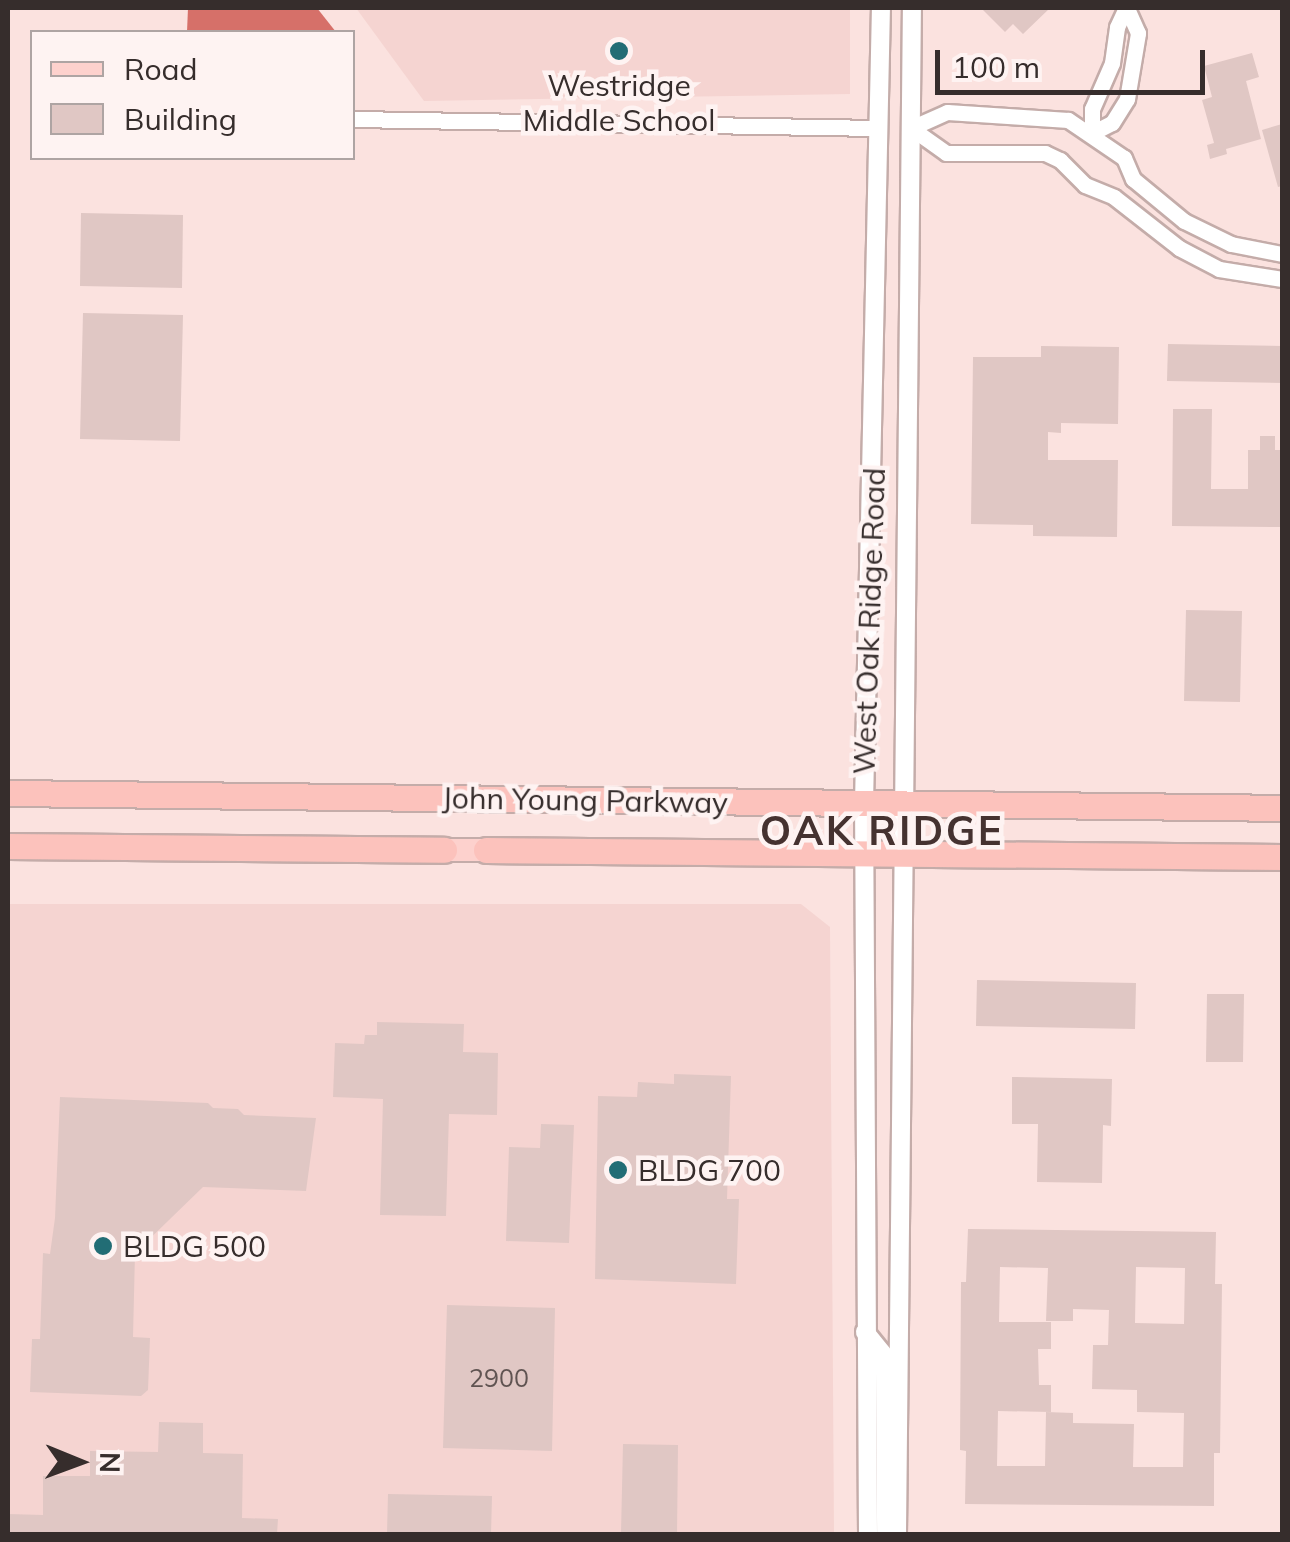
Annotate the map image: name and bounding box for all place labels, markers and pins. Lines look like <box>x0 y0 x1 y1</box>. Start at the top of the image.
marker: Westridge Middle School <box>608 40 630 62</box>
place label: Westridge Middle School <box>523 67 715 138</box>
place label: BLDG 700 <box>638 1152 781 1188</box>
marker: BLDG 700 <box>607 1159 629 1181</box>
place label: BLDG 500 <box>123 1228 266 1264</box>
marker: BLDG 500 <box>92 1235 114 1257</box>

